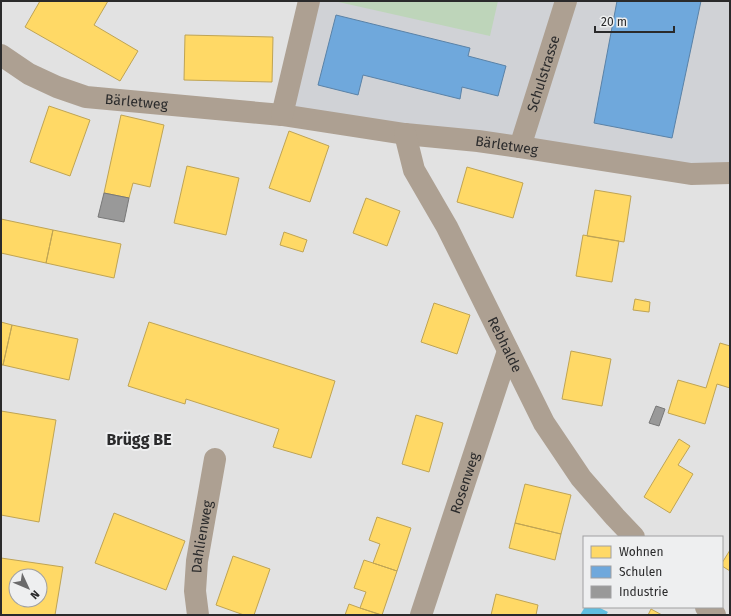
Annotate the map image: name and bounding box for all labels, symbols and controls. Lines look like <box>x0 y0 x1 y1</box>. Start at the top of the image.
scale bar <box>595 8 674 34</box>
text: 20 m <box>601 15 627 29</box>
street label: Schulstrasse <box>524 33 564 114</box>
street label: Bärletweg <box>104 91 169 114</box>
street label: Bärletweg <box>474 133 540 159</box>
street label: Rebhalde <box>484 314 526 375</box>
district label: Brügg BE <box>106 430 172 449</box>
street label: Rosenweg <box>447 449 483 516</box>
street label: Dahlienweg <box>188 498 217 574</box>
legend <box>583 536 723 608</box>
text: Wohnen <box>619 545 663 559</box>
text: Schulen <box>619 565 662 579</box>
north arrow <box>8 568 48 608</box>
text: Industrie <box>619 585 668 599</box>
text: N <box>28 587 42 602</box>

